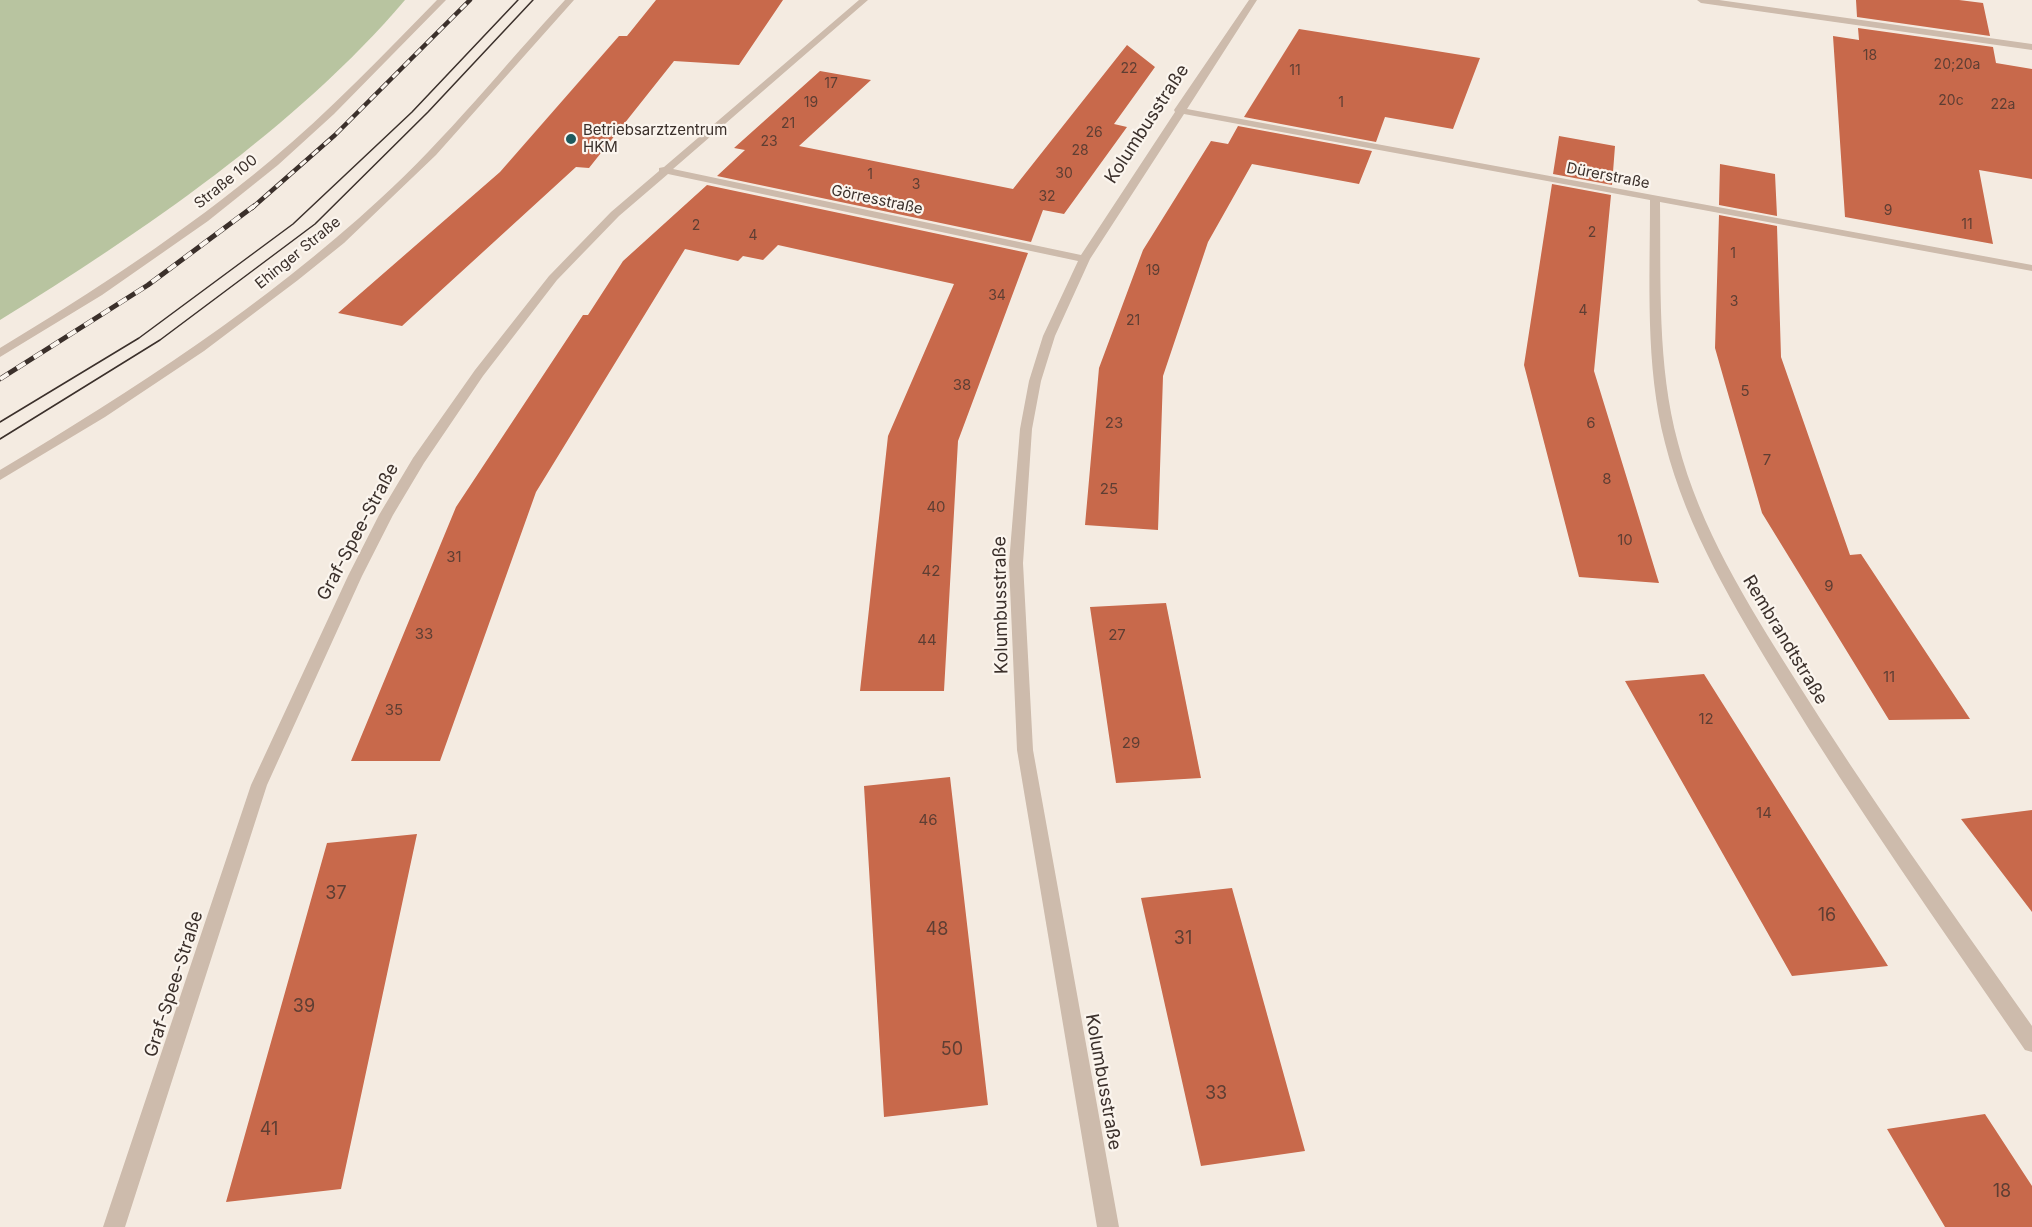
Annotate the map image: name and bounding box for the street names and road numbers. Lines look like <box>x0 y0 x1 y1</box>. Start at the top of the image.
street label: Kolumbusstraße <box>1100 60 1194 188</box>
street label: Straße 100 <box>191 151 261 213</box>
street label: Dürerstraße <box>1565 159 1651 193</box>
street label: Görresstraße <box>830 182 924 218</box>
street label: Ehinger Straße <box>252 213 344 293</box>
street label: Graf-Spee-Straße <box>313 460 403 604</box>
street label: Kolumbusstraße <box>989 536 1013 674</box>
street label: Rembrandtstraße <box>1738 571 1832 709</box>
street label: Graf-Spee-Straße <box>140 908 208 1060</box>
street label: Kolumbusstraße <box>1080 1012 1126 1152</box>

